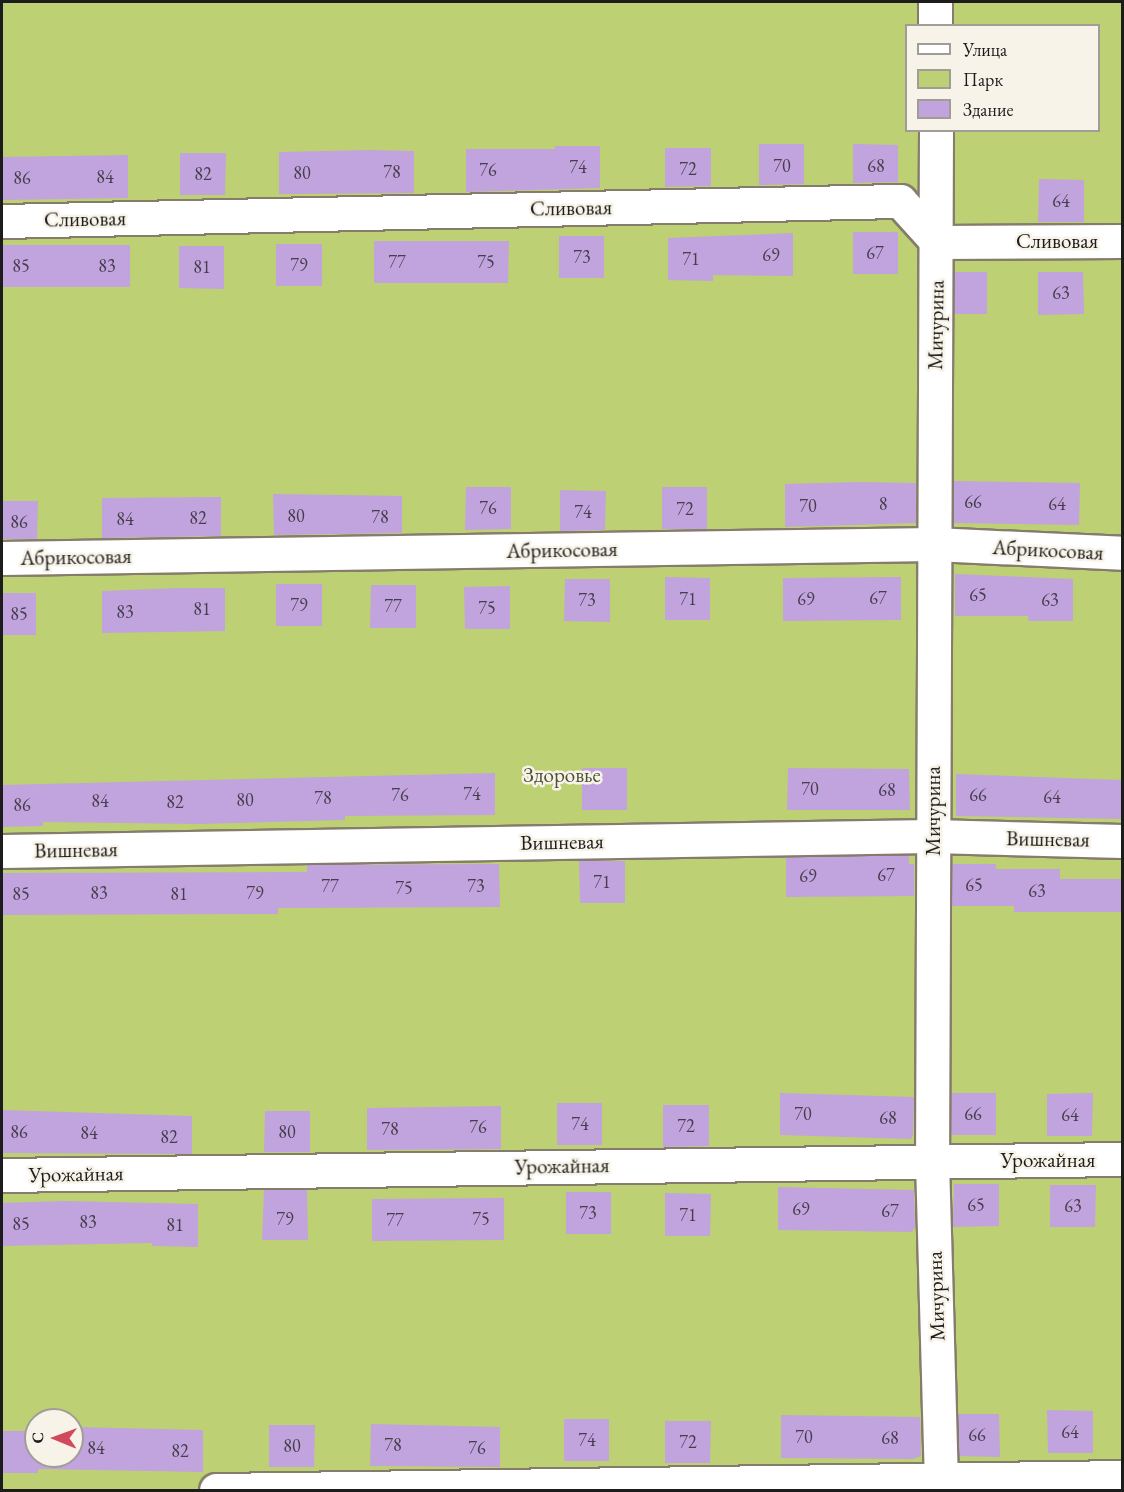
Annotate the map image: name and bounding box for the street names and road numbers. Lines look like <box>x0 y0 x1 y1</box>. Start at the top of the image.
street label: Сливовая <box>530 195 612 221</box>
street label: Сливовая <box>44 206 126 232</box>
street label: Сливовая <box>1016 228 1098 254</box>
street label: Мичурина <box>923 280 949 370</box>
street label: Абрикосовая <box>992 535 1104 565</box>
street label: Абрикосовая <box>506 536 618 564</box>
street label: Абрикосовая <box>20 543 132 571</box>
street label: Мичурина <box>920 766 946 856</box>
street label: Вишневая <box>1006 826 1090 852</box>
street label: Вишневая <box>520 829 604 855</box>
street label: Вишневая <box>34 837 118 863</box>
street label: Урожайная <box>1001 1147 1095 1173</box>
street label: Урожайная <box>514 1153 610 1179</box>
street label: Урожайная <box>28 1161 124 1187</box>
street label: Мичурина <box>922 1251 950 1341</box>

